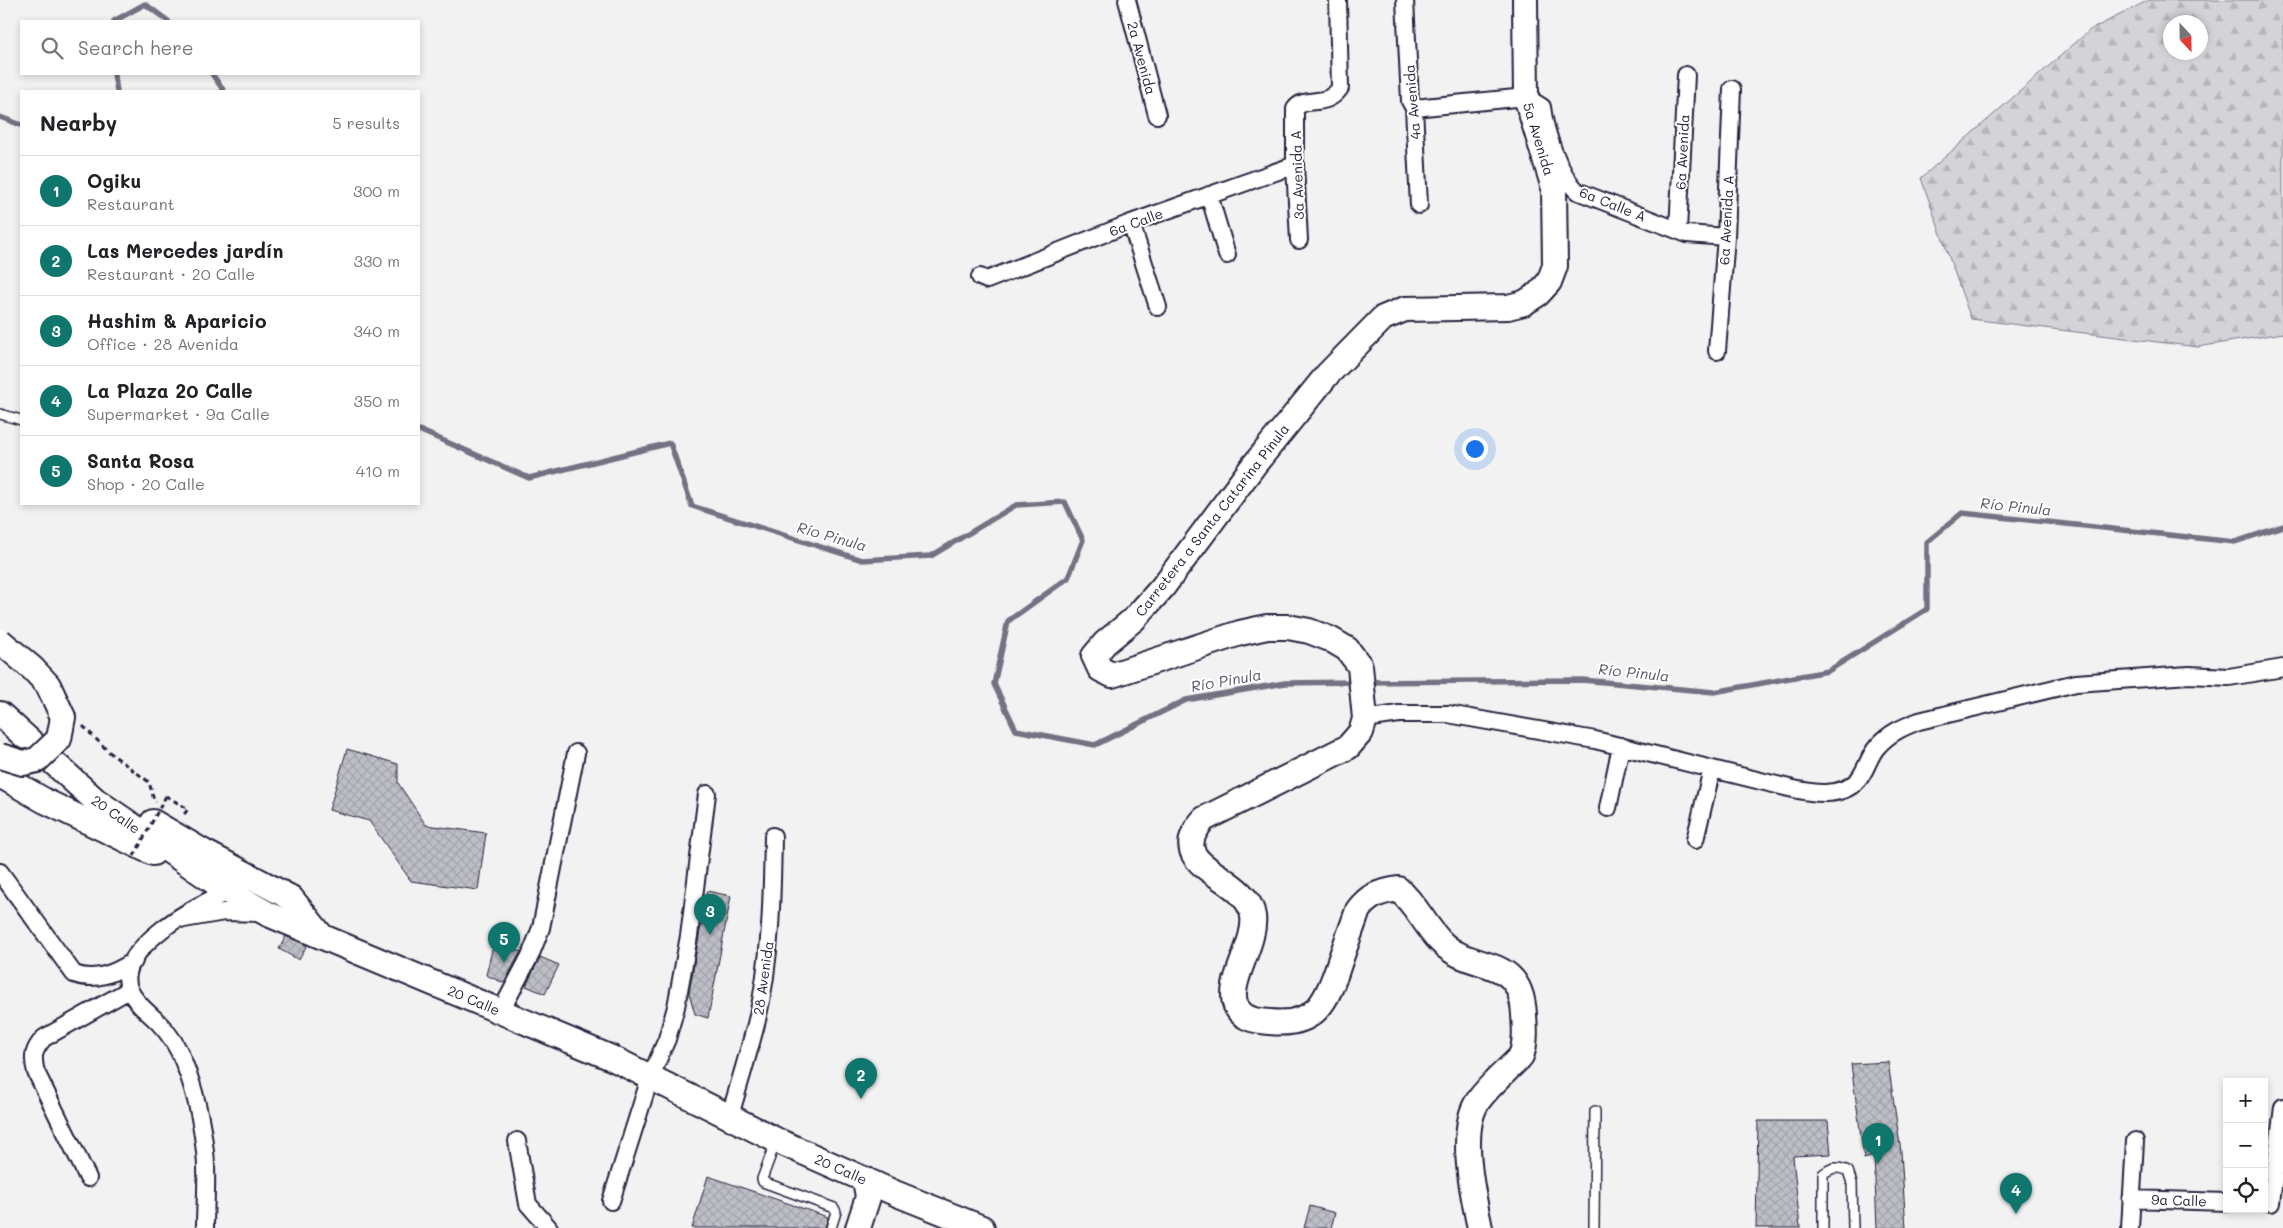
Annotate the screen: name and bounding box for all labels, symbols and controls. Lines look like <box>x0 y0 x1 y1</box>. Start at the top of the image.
north arrow <box>2163 15 2208 60</box>
street label: 2a Avenida <box>1123 19 1161 97</box>
search box <box>20 20 420 75</box>
icon: search <box>38 34 66 62</box>
text: Search here <box>78 35 194 60</box>
street label: 4a Avenida <box>1399 64 1425 140</box>
street label: 5a Avenida <box>1519 100 1559 178</box>
text: Nearby <box>40 109 117 136</box>
text: 5 results <box>332 112 400 133</box>
street label: 6a Avenida <box>1671 114 1693 190</box>
street label: 3a Avenida A <box>1286 130 1308 220</box>
text: Ogiku <box>87 168 141 193</box>
street label: 6a Avenida A <box>1714 175 1738 265</box>
text: 1 <box>52 180 60 201</box>
text: 300 m <box>353 180 400 201</box>
street label: 6a Calle A <box>1577 182 1649 226</box>
text: Restaurant <box>87 193 175 214</box>
street label: 6a Calle <box>1106 203 1166 241</box>
text: Las Mercedes jardín <box>87 238 283 263</box>
text: 2 <box>52 250 60 271</box>
text: 330 m <box>354 250 400 271</box>
text: Restaurant · 20 Calle <box>87 263 255 284</box>
text: Hashim & Aparicio <box>87 308 267 333</box>
text: 3 <box>51 320 61 341</box>
text: 340 m <box>353 320 400 341</box>
text: Office · 28 Avenida <box>87 333 239 354</box>
text: La Plaza 20 Calle <box>87 378 253 403</box>
text: 4 <box>51 390 61 411</box>
text: 350 m <box>354 390 400 411</box>
text: Supermarket · 9a Calle <box>87 403 270 424</box>
street label: Carretera a Santa Catarina Pinula <box>1131 420 1293 620</box>
your location <box>1462 436 1488 462</box>
text: Santa Rosa <box>87 448 194 473</box>
text: 5 <box>51 460 61 481</box>
text: 410 m <box>356 460 400 481</box>
text: Shop · 20 Calle <box>87 473 205 494</box>
water label: Río Pinula <box>1979 492 2053 520</box>
water label: Río Pinula <box>795 517 869 555</box>
water label: Río Pinula <box>1597 658 1671 686</box>
water label: Río Pinula <box>1189 664 1263 696</box>
street label: 20 Calle <box>88 790 144 838</box>
pin: 3 <box>694 894 726 935</box>
pin: 5 <box>488 922 520 963</box>
street label: 28 Avenida <box>748 940 778 1016</box>
street label: 20 Calle <box>445 980 503 1020</box>
pin: 2 <box>845 1058 877 1099</box>
map controls <box>2223 1078 2268 1213</box>
button: + <box>2223 1078 2268 1123</box>
pin: 1 <box>1862 1123 1894 1164</box>
button: − <box>2223 1123 2268 1168</box>
street label: 20 Calle <box>812 1149 870 1189</box>
button: locate <box>2223 1168 2268 1213</box>
pin: 4 <box>2000 1173 2032 1214</box>
street label: 9a Calle <box>2151 1190 2207 1210</box>

